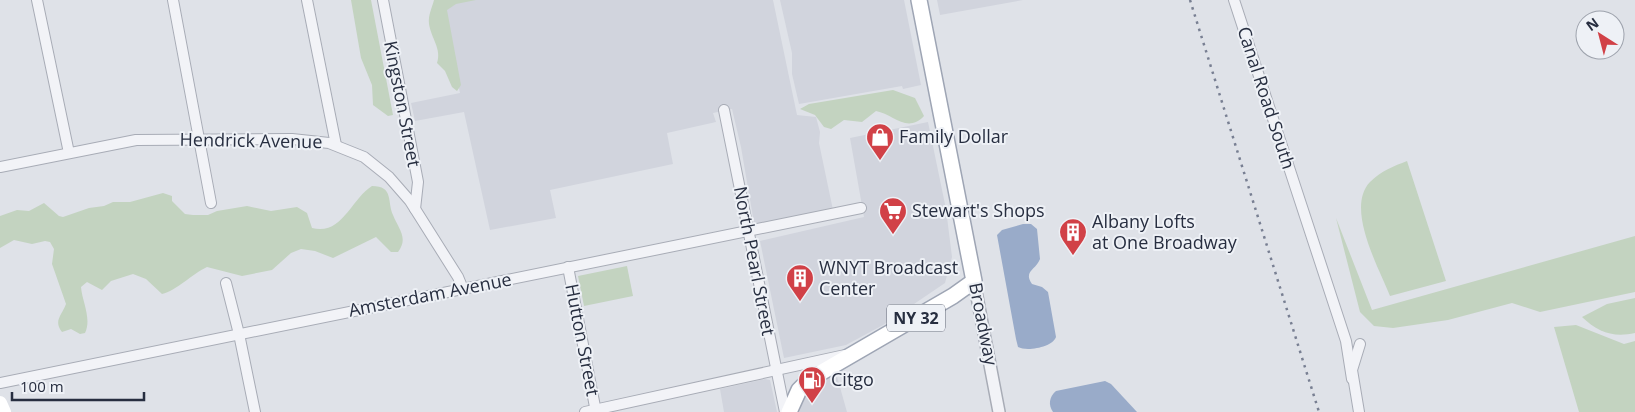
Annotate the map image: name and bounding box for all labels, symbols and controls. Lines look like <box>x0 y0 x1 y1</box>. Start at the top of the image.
north arrow <box>1575 10 1625 60</box>
text: N <box>1582 13 1602 35</box>
street label: Canal Road South <box>1233 23 1301 172</box>
street label: Kingston Street <box>379 39 427 169</box>
shop icon: Family Dollar <box>865 122 895 161</box>
place label: Family Dollar <box>899 124 1009 148</box>
street label: Hendrick Avenue <box>179 127 323 153</box>
street label: North Pearl Street <box>729 184 781 338</box>
supermarket icon: Stewart's Shops <box>878 196 908 235</box>
place label: Stewart's Shops <box>912 198 1045 222</box>
place label: Albany Lofts at One Broadway <box>1092 209 1238 254</box>
building icon: Albany Lofts at One Broadway <box>1058 217 1088 256</box>
place label: WNYT Broadcast Center <box>819 255 958 300</box>
building icon: WNYT Broadcast Center <box>785 263 815 302</box>
street label: Amsterdam Avenue <box>346 266 513 322</box>
street label: Broadway <box>964 280 1004 368</box>
street label: Hutton Street <box>560 282 606 398</box>
road number: NY 32 <box>887 304 945 332</box>
fuel station icon: Citgo <box>797 365 827 404</box>
place label: Citgo <box>831 367 874 391</box>
scale bar <box>12 370 145 402</box>
text: 100 m <box>20 376 64 396</box>

